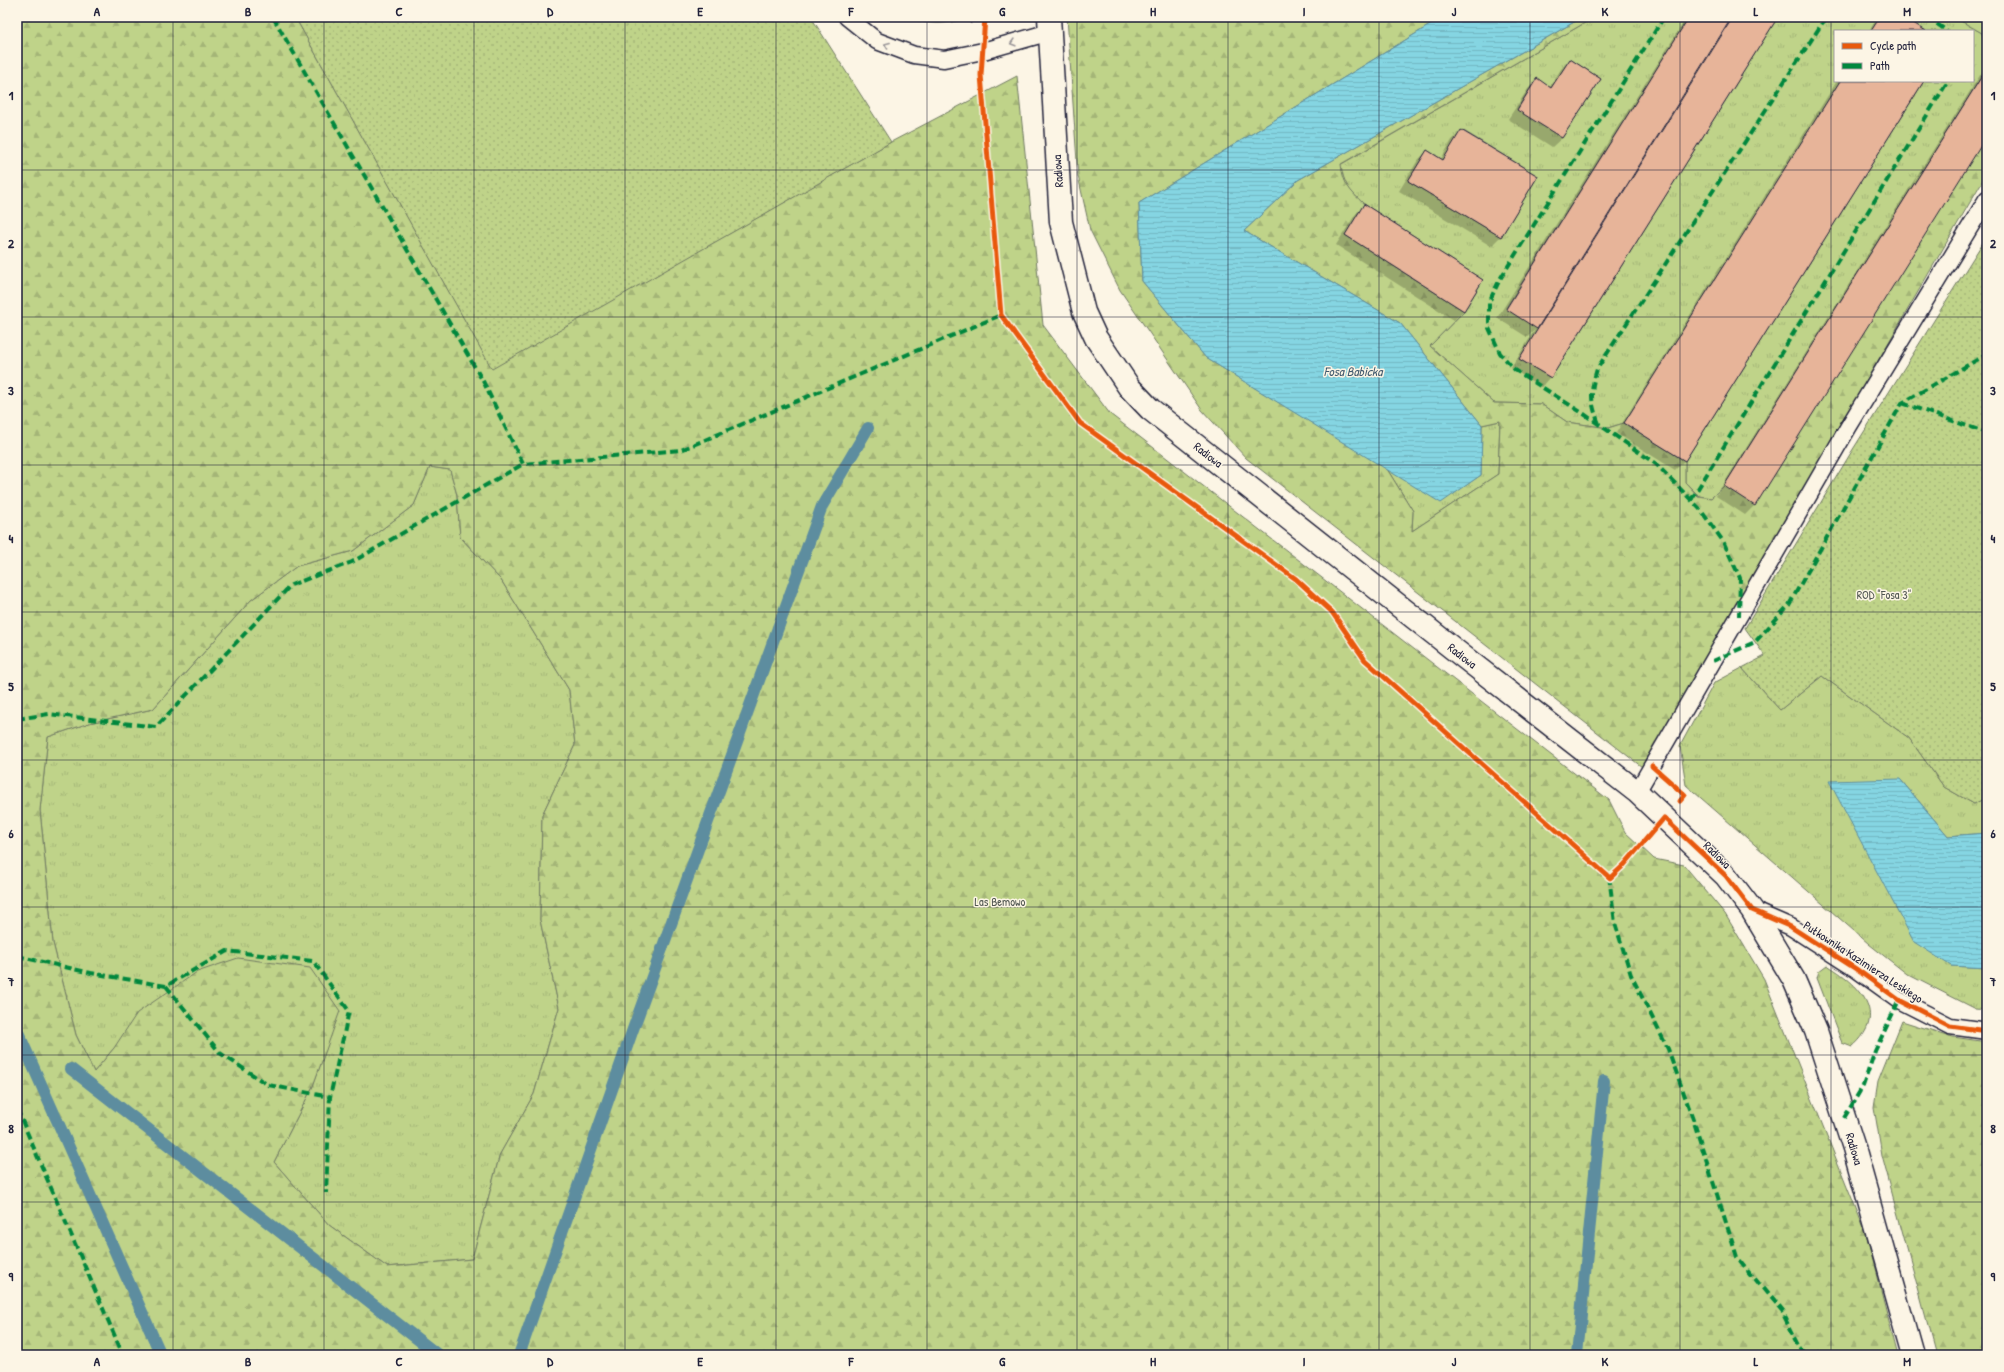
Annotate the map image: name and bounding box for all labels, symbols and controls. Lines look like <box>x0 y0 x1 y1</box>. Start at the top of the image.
text: A <box>94 2 101 20</box>
text: B <box>245 2 252 20</box>
text: C <box>395 2 403 20</box>
text: D <box>547 2 554 20</box>
text: E <box>697 2 703 20</box>
text: F <box>848 2 855 20</box>
text: G <box>999 2 1006 20</box>
text: H <box>1150 2 1156 20</box>
text: I <box>1302 2 1306 20</box>
text: J <box>1452 2 1457 20</box>
text: K <box>1602 2 1609 20</box>
text: L <box>1754 2 1759 20</box>
text: M <box>1903 2 1911 20</box>
legend <box>1834 30 1974 82</box>
text: Cycle path <box>1870 37 1916 54</box>
one-way arrow <box>1009 38 1016 47</box>
one-way arrow <box>883 42 890 50</box>
text: Path <box>1870 57 1890 74</box>
text: 1 <box>9 86 14 104</box>
text: 1 <box>1991 86 1996 104</box>
street label: Radiowa <box>1048 154 1067 188</box>
text: 2 <box>8 234 15 252</box>
text: 2 <box>1990 234 1997 252</box>
water label: Fosa Babicka <box>1324 362 1384 380</box>
text: 3 <box>8 381 14 399</box>
text: 3 <box>1990 381 1996 399</box>
street label: Radiowa <box>1190 438 1227 472</box>
text: 4 <box>9 529 14 547</box>
text: 4 <box>1991 529 1996 547</box>
park label: ROD "Fosa 3" <box>1857 586 1911 603</box>
street label: Radiowa <box>1444 639 1481 673</box>
text: 5 <box>8 677 14 695</box>
text: 5 <box>1990 677 1996 695</box>
text: 6 <box>8 824 14 842</box>
text: 6 <box>1990 824 1996 842</box>
street label: Radiowa <box>1700 837 1735 872</box>
park label: Las Bemowo <box>975 893 1026 910</box>
street label: Pułkownika Kazimierza Leskiego <box>1800 917 1926 1007</box>
text: 7 <box>7 972 15 990</box>
text: 7 <box>1989 972 1997 990</box>
text: 8 <box>8 1119 14 1137</box>
text: 8 <box>1990 1119 1996 1137</box>
street label: Radiowa <box>1842 1131 1867 1167</box>
text: 9 <box>9 1267 14 1285</box>
text: 9 <box>1991 1267 1996 1285</box>
text: A <box>94 1352 101 1370</box>
text: B <box>245 1352 252 1370</box>
text: C <box>395 1352 403 1370</box>
text: D <box>547 1352 554 1370</box>
text: E <box>697 1352 703 1370</box>
text: F <box>848 1352 855 1370</box>
text: G <box>999 1352 1006 1370</box>
text: H <box>1150 1352 1156 1370</box>
text: I <box>1302 1352 1306 1370</box>
text: J <box>1452 1352 1457 1370</box>
text: K <box>1602 1352 1609 1370</box>
text: L <box>1754 1352 1759 1370</box>
text: M <box>1903 1352 1911 1370</box>

